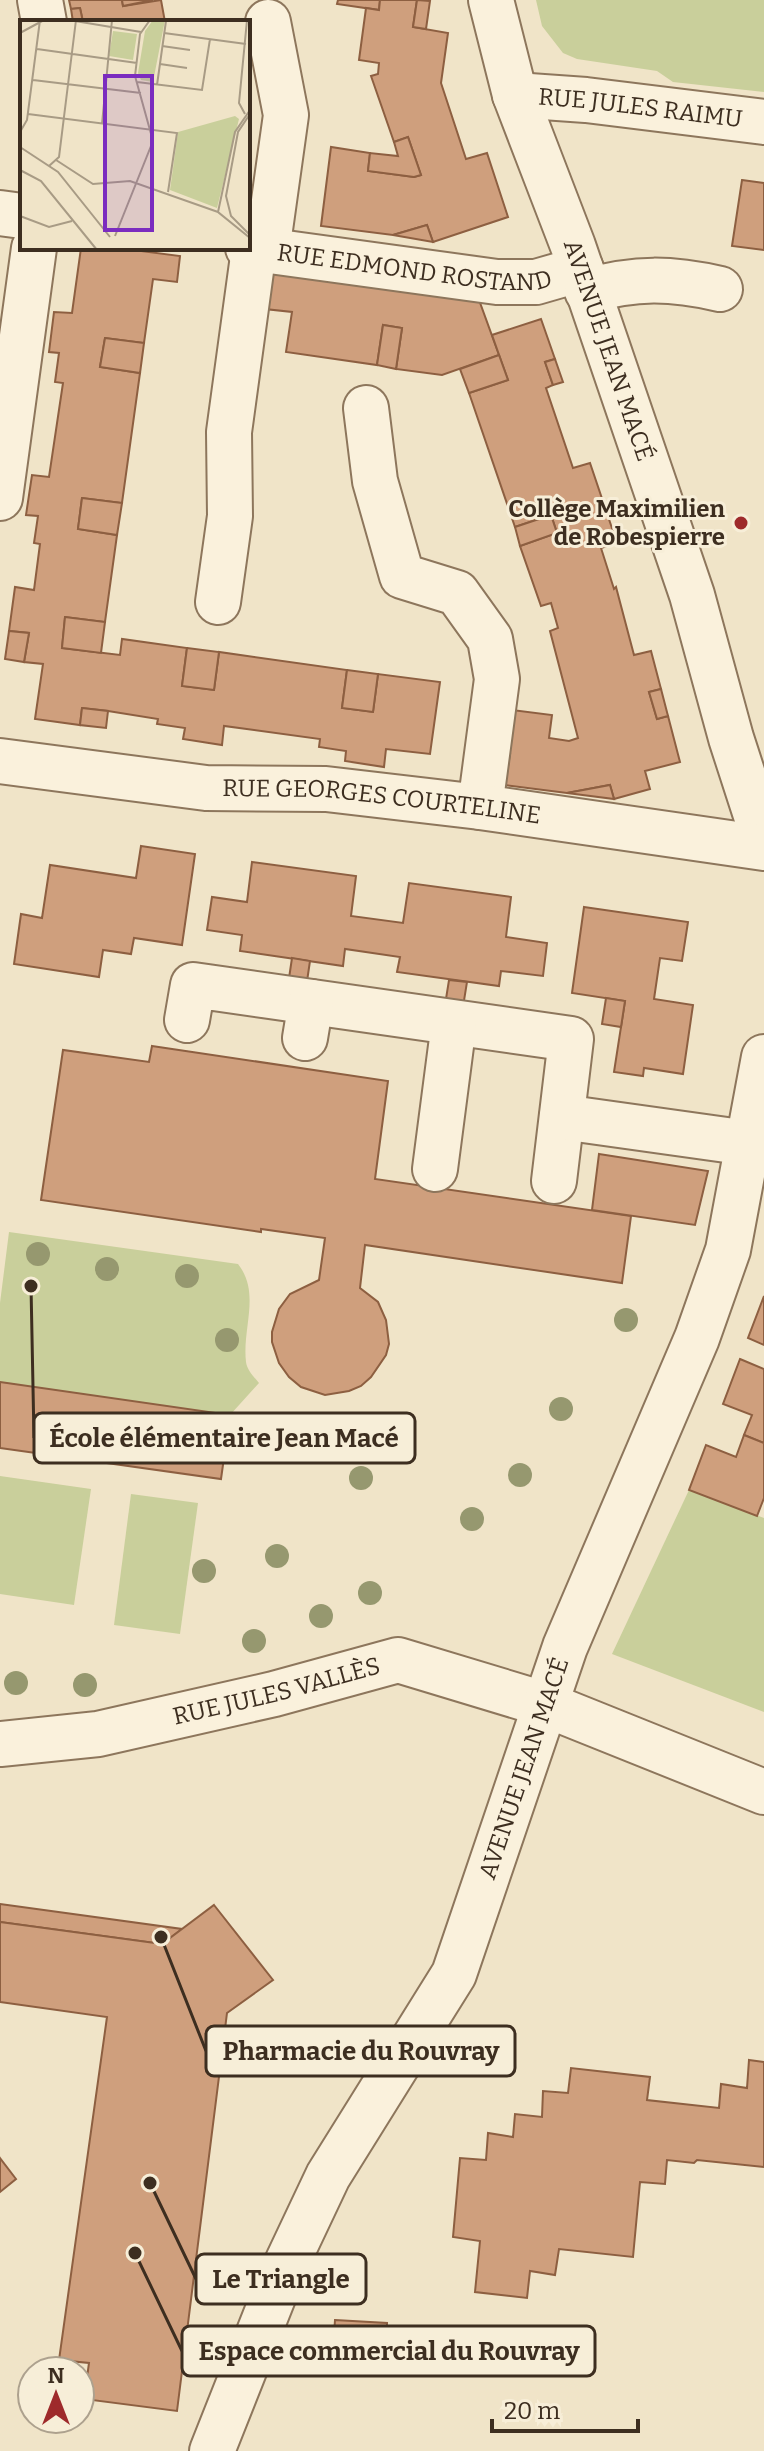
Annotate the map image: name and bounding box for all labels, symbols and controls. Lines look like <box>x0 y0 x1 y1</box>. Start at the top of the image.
inset map <box>20 20 250 250</box>
street label: RUE JULES RAIMU <box>537 83 744 133</box>
street label: AVENUE JEAN MACÉ <box>558 236 660 465</box>
street label: RUE EDMOND ROSTAND <box>275 238 555 296</box>
place label: Collège Maximilien de Robespierre <box>508 495 726 551</box>
marker: Collège Maximilien de Robespierre <box>732 514 750 532</box>
street label: RUE GEORGES COURTELINE <box>222 774 543 830</box>
callout: École élémentaire Jean Macé <box>34 1413 415 1463</box>
text: École élémentaire Jean Macé <box>49 1422 399 1454</box>
street label: RUE JULES VALLÈS <box>170 1652 383 1731</box>
street label: AVENUE JEAN MACÉ <box>473 1654 574 1883</box>
callout: Pharmacie du Rouvray <box>206 2026 515 2076</box>
text: Pharmacie du Rouvray <box>223 2036 500 2067</box>
callout: Le Triangle <box>196 2254 366 2304</box>
text: Le Triangle <box>212 2264 350 2295</box>
callout: Espace commercial du Rouvray <box>182 2326 595 2376</box>
text: Espace commercial du Rouvray <box>198 2336 580 2367</box>
north arrow <box>16 2355 96 2435</box>
text: N <box>48 2362 65 2389</box>
scale bar <box>492 2383 638 2433</box>
text: 20 m <box>504 2397 560 2425</box>

